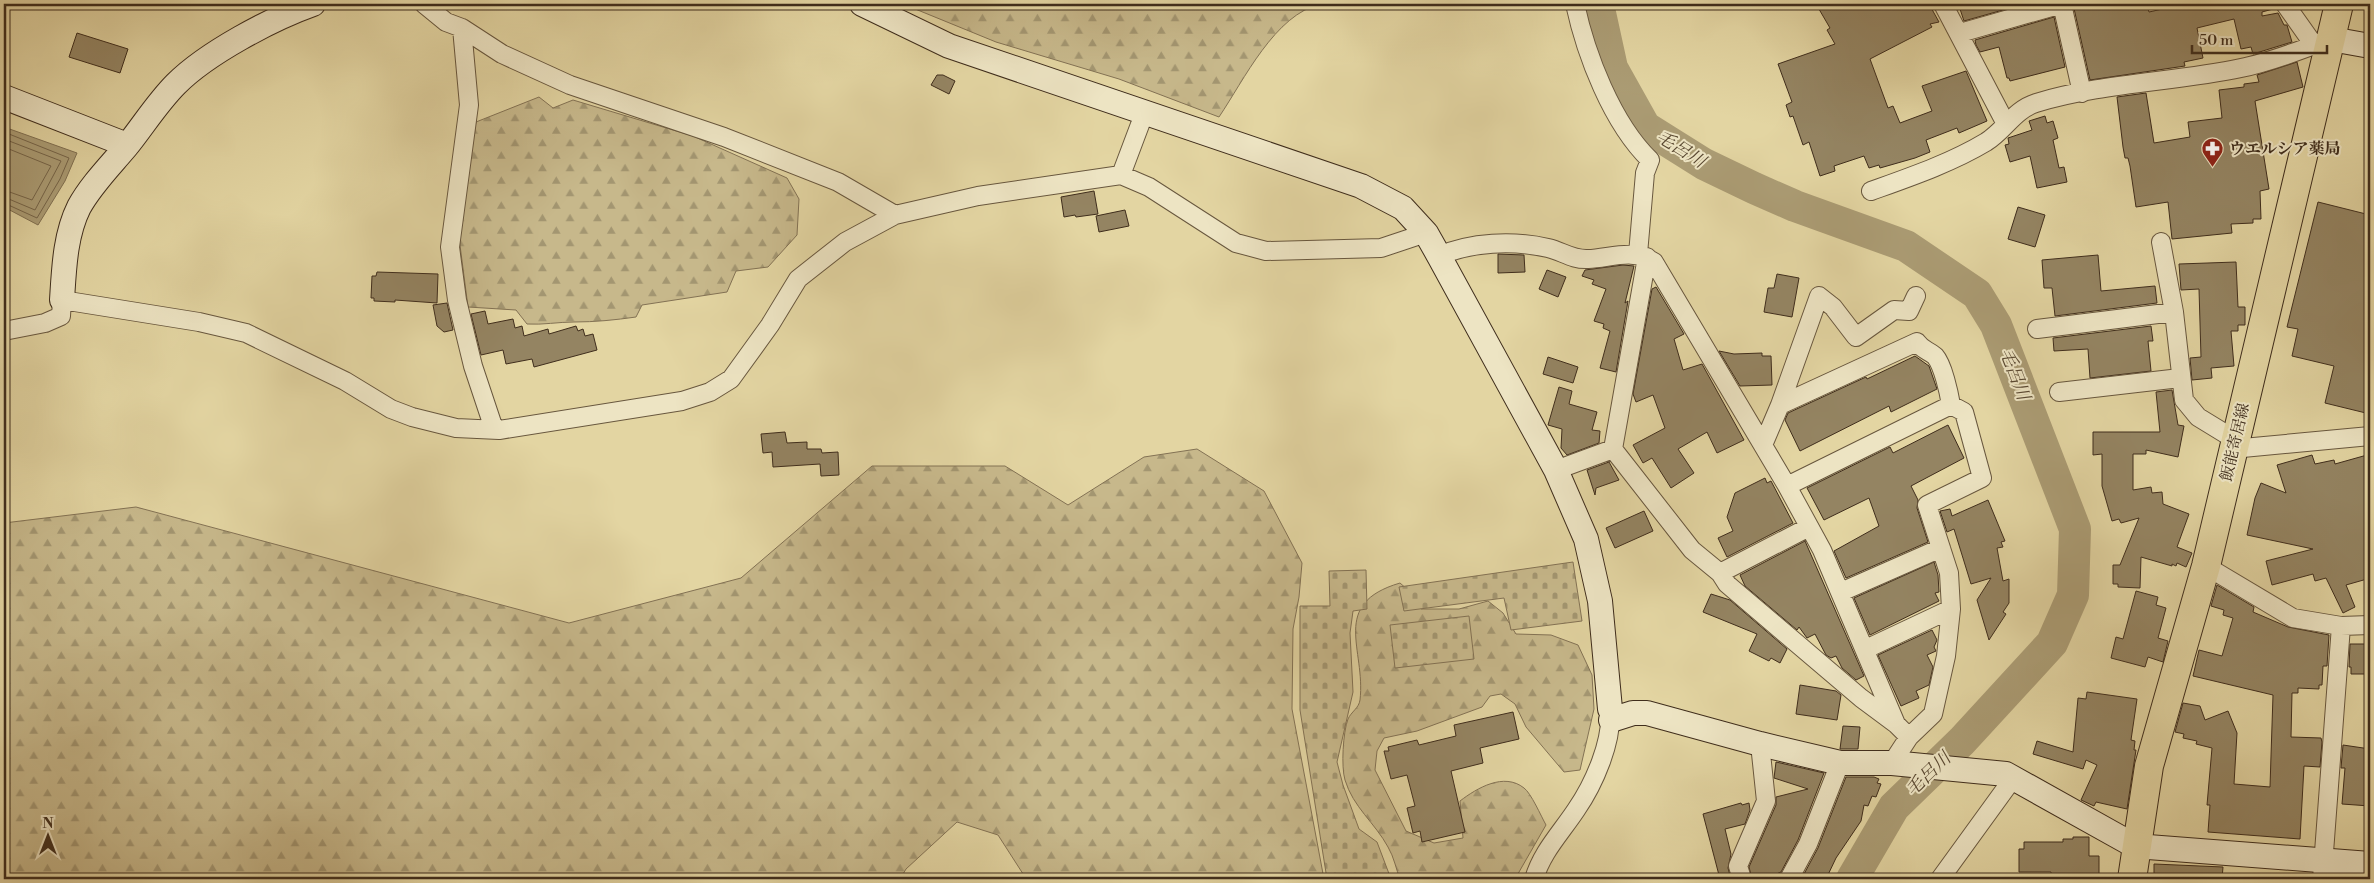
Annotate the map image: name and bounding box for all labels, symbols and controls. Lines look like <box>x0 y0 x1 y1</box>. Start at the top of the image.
scale bar <box>2192 22 2326 54</box>
text: 50 m <box>2199 31 2233 50</box>
water label: 毛呂川 <box>1652 125 1711 175</box>
pharmacy icon: ウエルシア薬局 <box>2201 136 2225 167</box>
place label: ウエルシア薬局 <box>2229 139 2341 159</box>
water label: 毛呂川 <box>1994 345 2036 405</box>
street label: 飯能寄居線 <box>2216 401 2254 483</box>
water label: 毛呂川 <box>1901 746 1957 801</box>
north arrow <box>22 810 72 860</box>
text: N <box>42 815 54 833</box>

